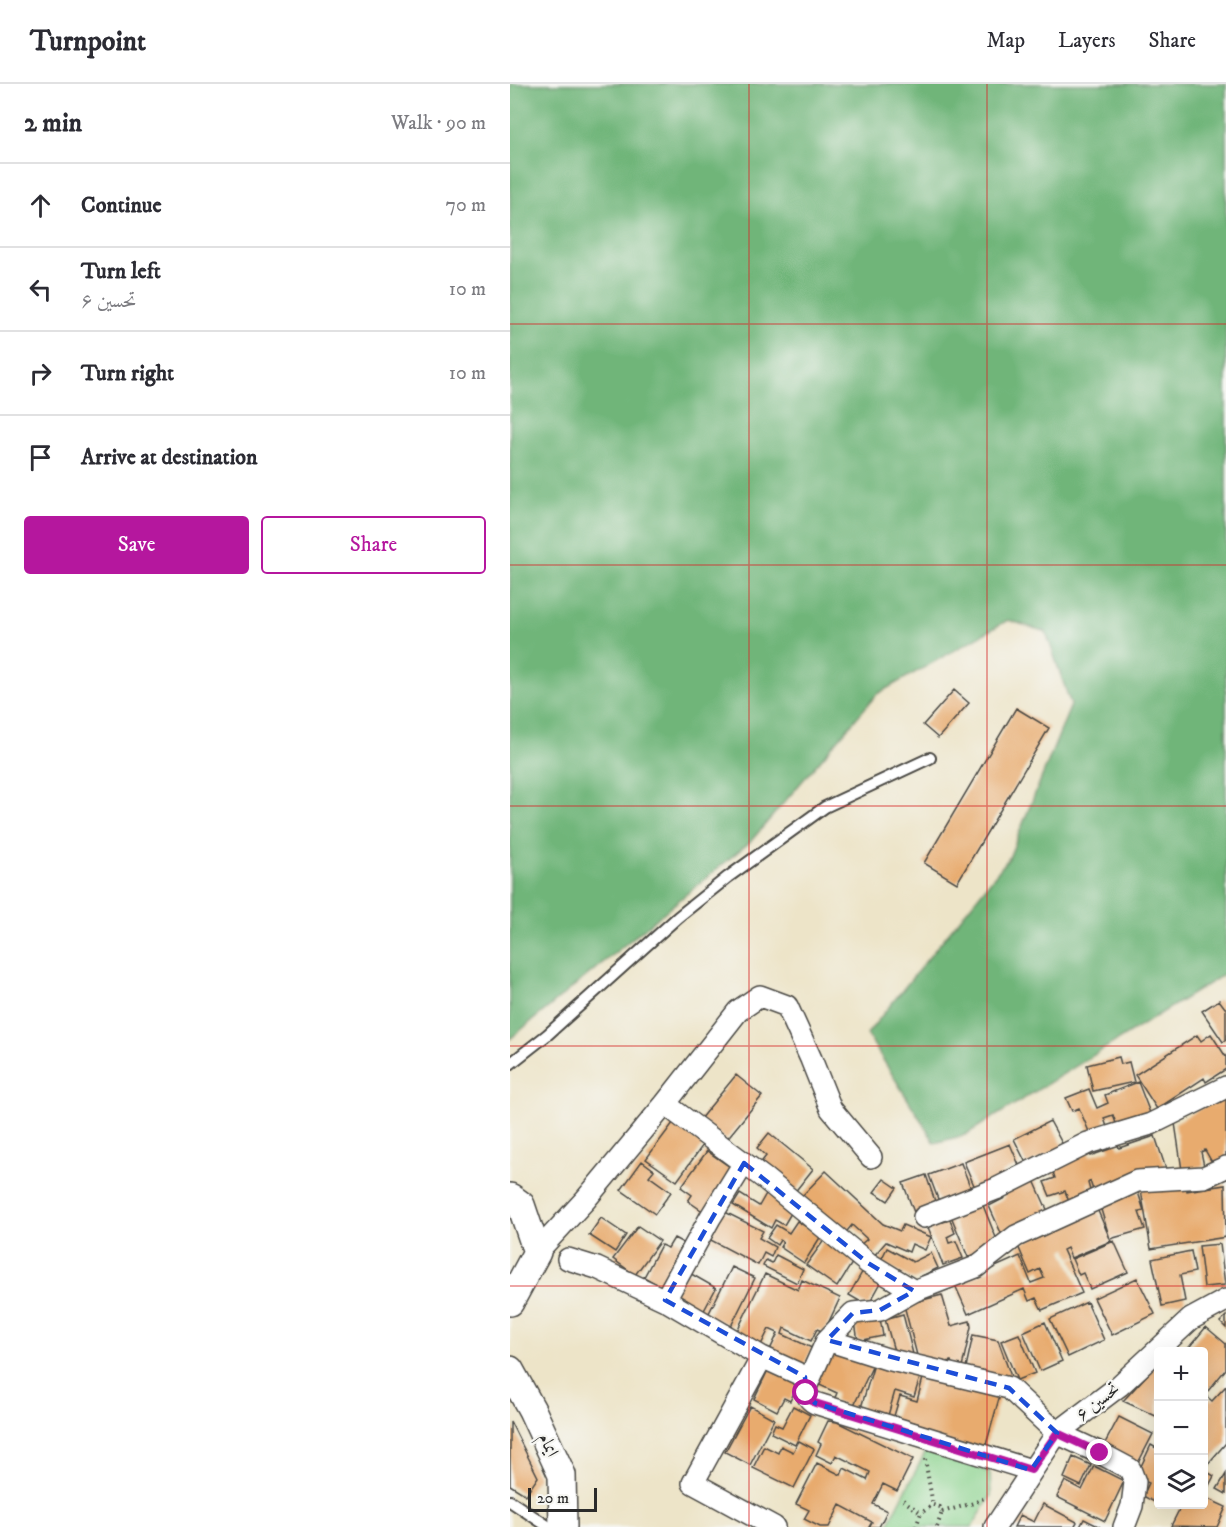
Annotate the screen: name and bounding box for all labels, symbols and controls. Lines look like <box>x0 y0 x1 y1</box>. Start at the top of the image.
text: Turnpoint <box>30 24 146 59</box>
text: Map <box>986 28 1025 54</box>
text: Layers <box>1058 28 1116 54</box>
text: Share <box>1149 28 1196 54</box>
text: 2 min <box>24 107 82 140</box>
text: Walk · 90 m <box>391 111 486 136</box>
icon: ahead <box>24 189 57 222</box>
text: Continue <box>81 192 162 219</box>
text: 70 m <box>445 193 486 218</box>
text: Turn left <box>81 258 161 285</box>
icon: left <box>24 273 57 306</box>
text: 10 m <box>449 277 486 302</box>
text: تحسین ۶ <box>81 289 136 314</box>
icon: right <box>24 357 57 390</box>
text: Turn right <box>81 360 174 387</box>
text: 10 m <box>449 361 486 386</box>
icon: arrive <box>24 441 57 474</box>
text: Arrive at destination <box>81 444 258 471</box>
button: Save <box>24 516 249 574</box>
button: Share <box>261 516 486 574</box>
map controls <box>1154 1347 1208 1509</box>
button: + <box>1154 1347 1208 1401</box>
street label: تحسین ۶ <box>1072 1378 1124 1426</box>
route start <box>792 1379 818 1405</box>
button: − <box>1154 1401 1208 1455</box>
street label: ایمام <box>529 1429 563 1462</box>
route end <box>1086 1439 1112 1465</box>
button: layers <box>1154 1455 1208 1509</box>
scale bar <box>528 1485 597 1512</box>
text: 20 m <box>537 1488 569 1508</box>

